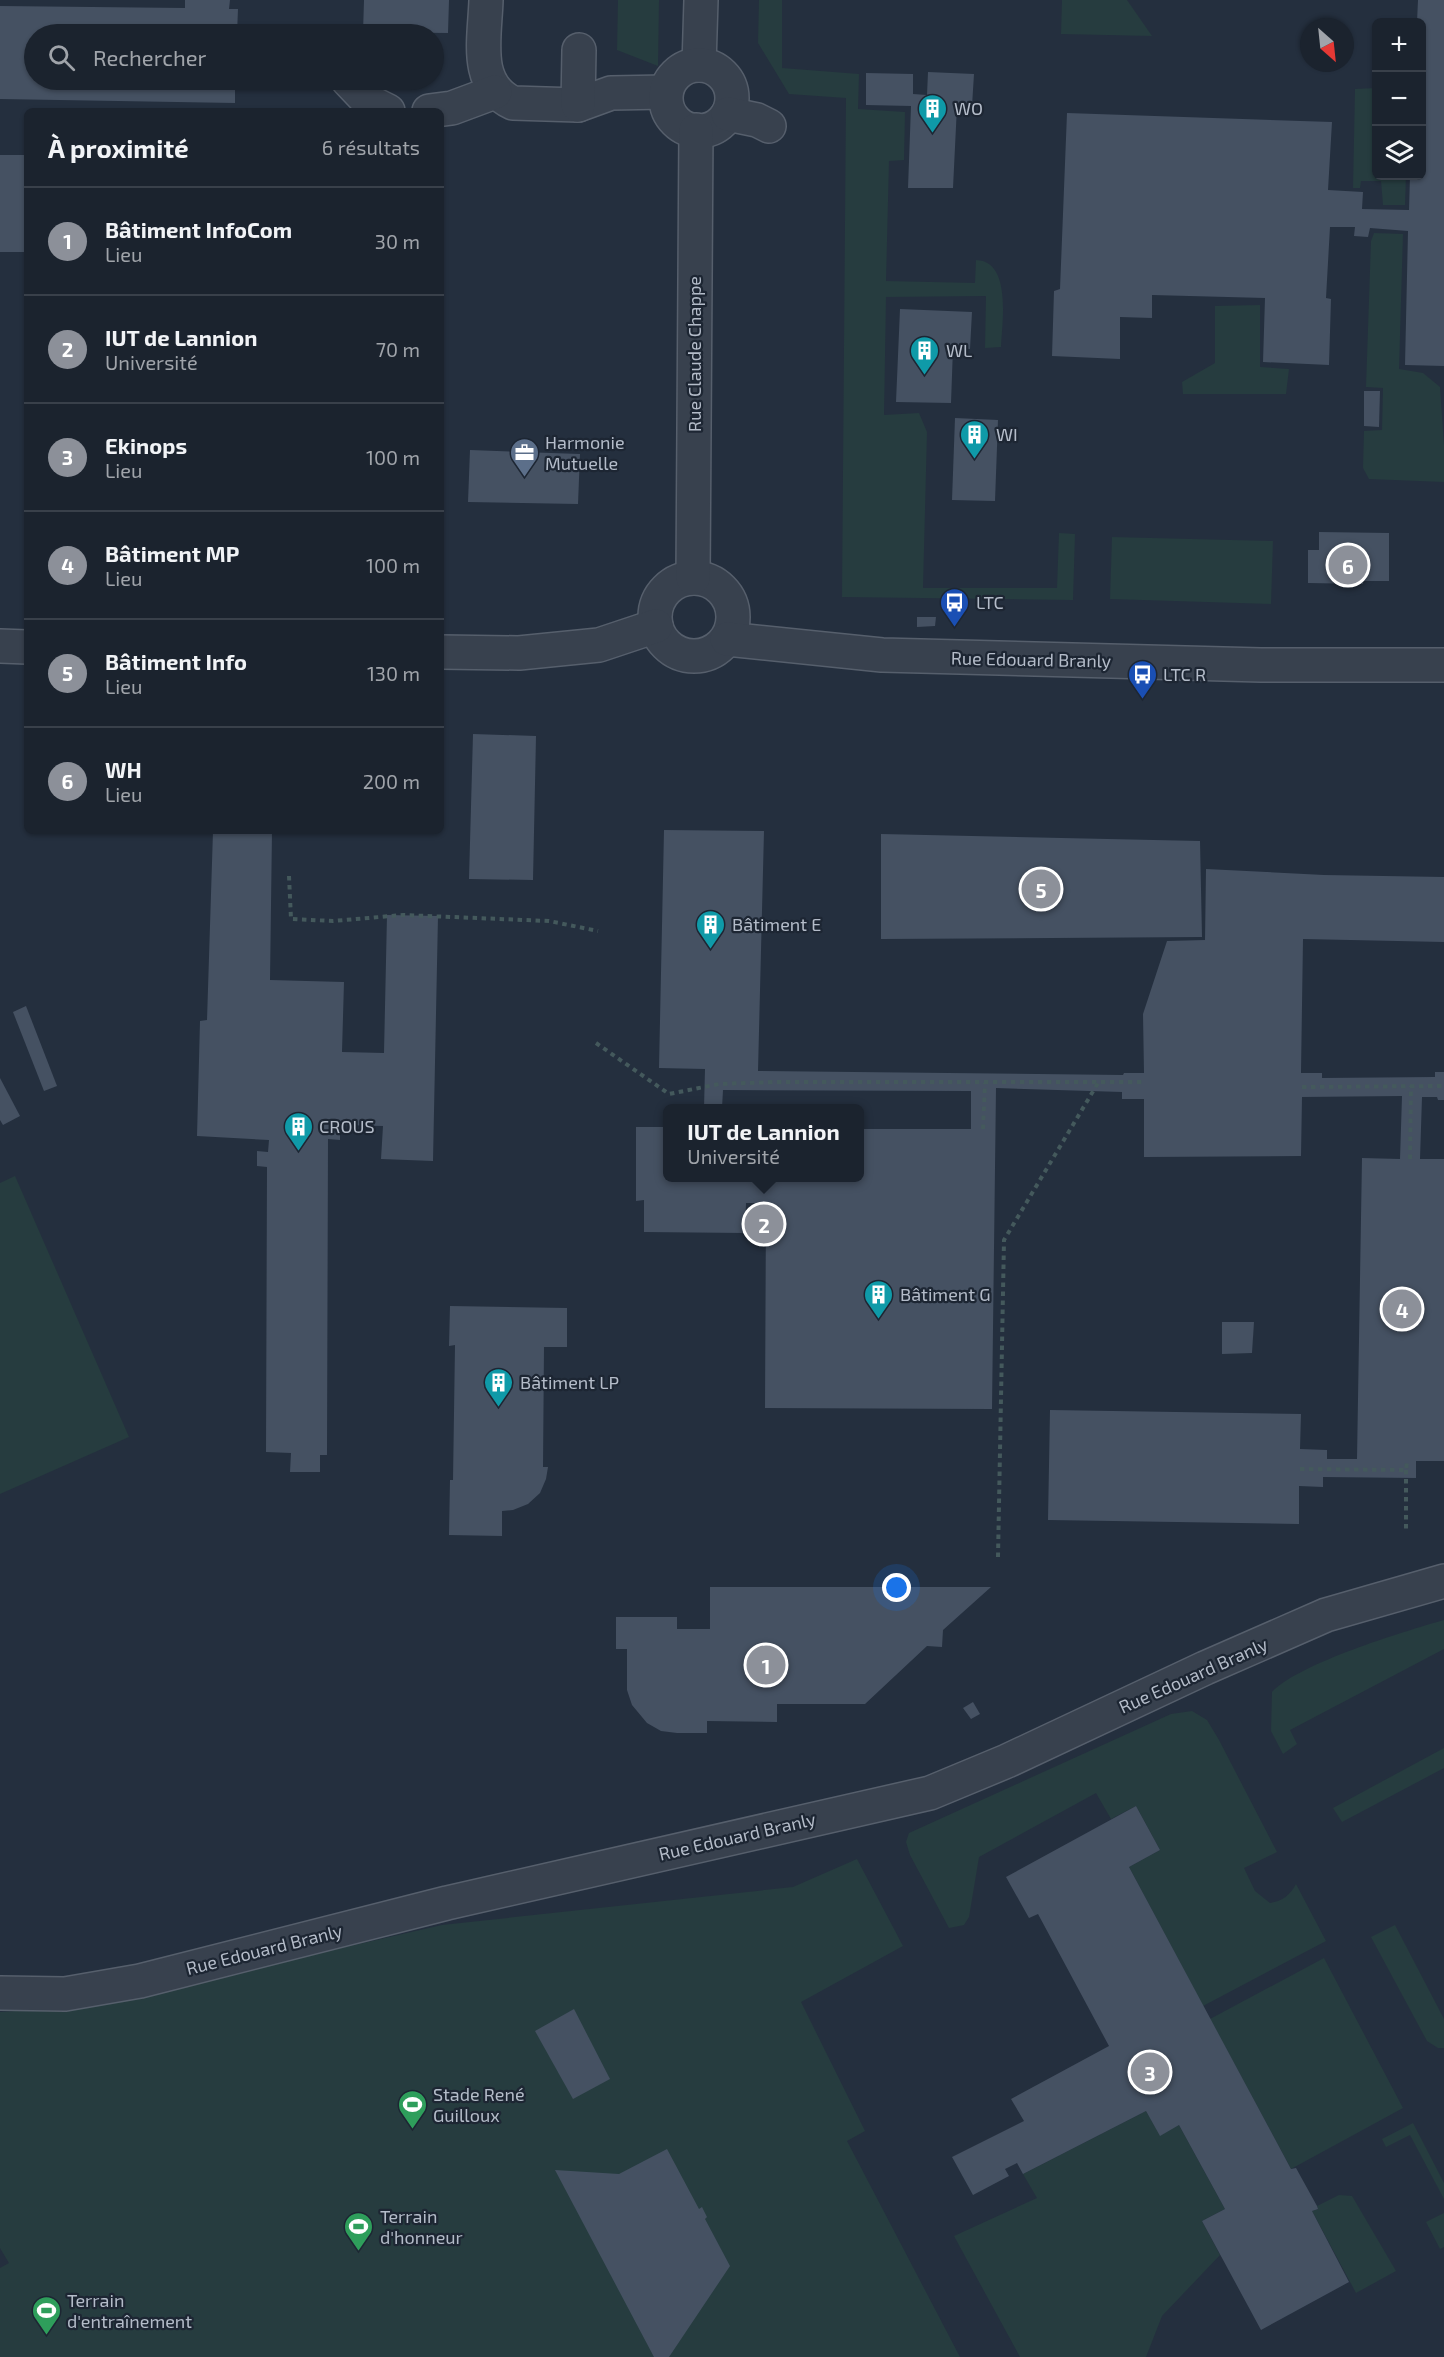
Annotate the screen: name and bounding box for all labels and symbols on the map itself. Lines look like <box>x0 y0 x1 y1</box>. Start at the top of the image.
north arrow <box>1300 18 1354 72</box>
building icon: WO <box>917 92 949 134</box>
place label: WO <box>954 97 983 119</box>
street label: Rue Claude Chappe <box>683 276 705 432</box>
building icon: WL <box>909 334 941 376</box>
place label: WL <box>946 339 972 361</box>
building icon: WI <box>959 418 991 460</box>
place label: WI <box>996 423 1018 445</box>
place label: Harmonie Mutuelle <box>545 431 625 474</box>
office icon: Harmonie Mutuelle <box>508 436 540 478</box>
pin: 6 <box>1328 542 1368 588</box>
bus stop icon: LTC <box>939 586 971 628</box>
place label: LTC <box>976 591 1004 613</box>
street label: Rue Edouard Branly <box>951 647 1112 671</box>
bus stop icon: LTC R <box>1126 658 1158 700</box>
place label: LTC R <box>1163 663 1206 685</box>
pin: 5 <box>1022 866 1060 912</box>
building icon: Bâtiment E <box>695 908 727 950</box>
place label: Bâtiment E <box>732 913 821 935</box>
building icon: CROUS <box>282 1110 314 1152</box>
place label: CROUS <box>319 1115 375 1137</box>
pin: 2 <box>744 1202 783 1246</box>
building icon: Bâtiment G <box>863 1278 895 1320</box>
place label: Bâtiment G <box>900 1283 990 1305</box>
pin: 4 <box>1382 1286 1422 1332</box>
building icon: Bâtiment LP <box>483 1366 515 1408</box>
place label: Bâtiment LP <box>520 1371 619 1393</box>
your location <box>882 1573 911 1602</box>
street label: Rue Edouard Branly <box>1115 1632 1271 1718</box>
pin: 1 <box>746 1642 786 1688</box>
street label: Rue Edouard Branly <box>656 1807 818 1865</box>
street label: Rue Edouard Branly <box>184 1919 345 1979</box>
pin: 3 <box>1130 2050 1170 2094</box>
place label: Stade René Guilloux <box>433 2083 525 2126</box>
sports icon: Stade René Guilloux <box>396 2088 428 2130</box>
place label: Terrain d'honneur <box>380 2205 463 2248</box>
sports icon: Terrain d'honneur <box>343 2210 375 2252</box>
place label: Terrain d'entraînement <box>67 2289 192 2332</box>
sports icon: Terrain d'entraînement <box>30 2294 62 2336</box>

